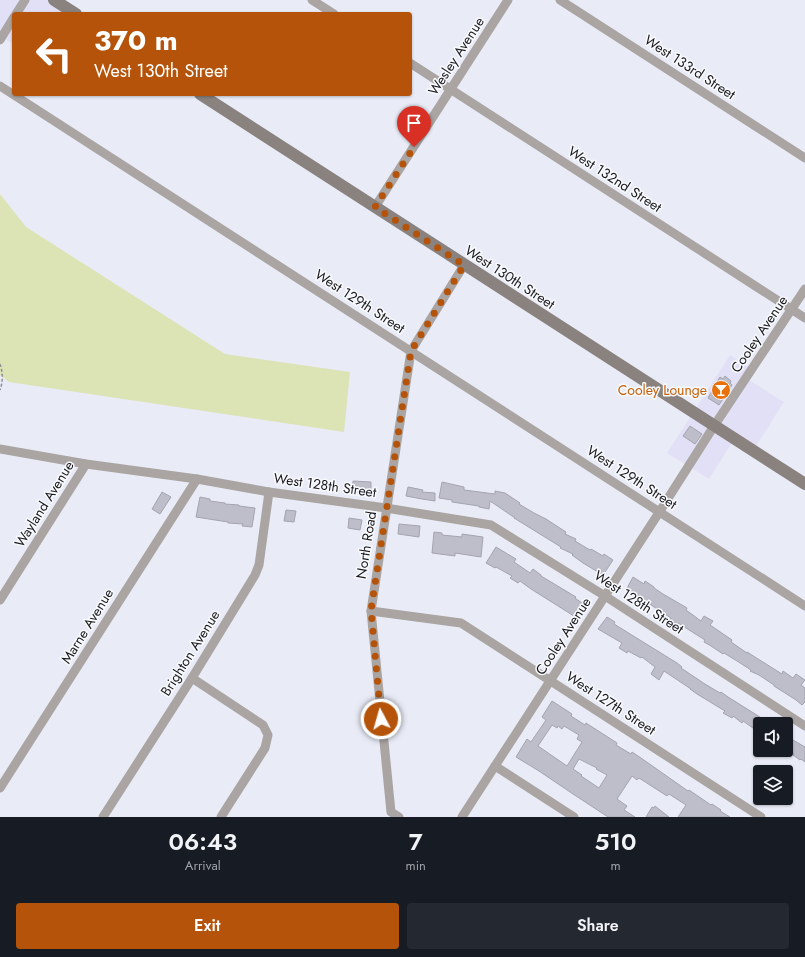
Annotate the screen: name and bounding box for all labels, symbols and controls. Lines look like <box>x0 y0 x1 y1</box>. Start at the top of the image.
street label: Wesley Avenue <box>423 13 489 99</box>
text: 370 m <box>94 20 178 61</box>
icon: left <box>28 28 80 80</box>
street label: West 133rd Street <box>640 30 740 104</box>
text: West 130th Street <box>94 58 227 84</box>
pin <box>397 106 431 147</box>
icon: arrive <box>403 112 425 134</box>
street label: West 132nd Street <box>564 141 666 217</box>
street label: West 130th Street <box>461 240 560 314</box>
street label: West 129th Street <box>311 264 410 338</box>
street label: Cooley Avenue <box>726 291 792 377</box>
bar icon: Cooley Lounge <box>710 379 732 401</box>
place label: Cooley Lounge <box>618 380 707 400</box>
street label: West 129th Street <box>583 440 682 514</box>
street label: Wayland Avenue <box>9 457 79 551</box>
street label: West 128th Street <box>272 468 378 502</box>
street label: North Road <box>351 510 381 580</box>
street label: West 128th Street <box>590 565 688 639</box>
street label: Marne Avenue <box>56 585 118 667</box>
street label: Cooley Avenue <box>530 593 596 679</box>
street label: Brighton Avenue <box>156 606 224 700</box>
street label: West 127th Street <box>562 667 660 740</box>
position arrow <box>360 698 402 740</box>
map controls <box>753 717 793 805</box>
button: sound <box>753 717 793 757</box>
button: layers <box>753 765 793 805</box>
text: 06:43 <box>168 824 237 859</box>
text: 7 <box>409 824 423 859</box>
text: 510 <box>594 824 637 859</box>
text: Arrival <box>185 856 221 875</box>
text: min <box>406 856 426 875</box>
text: m <box>610 856 621 875</box>
button: Exit <box>16 903 399 949</box>
button: Share <box>407 903 789 949</box>

